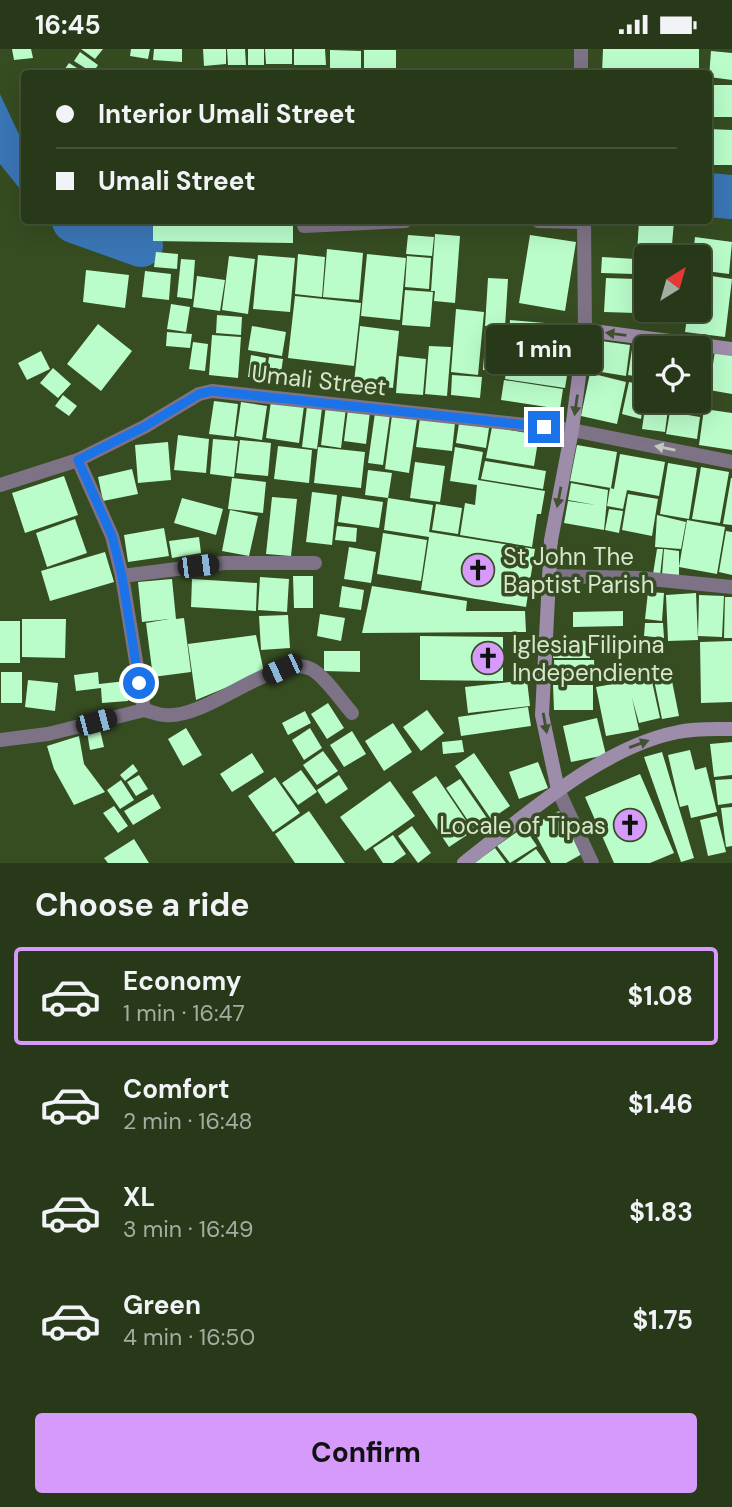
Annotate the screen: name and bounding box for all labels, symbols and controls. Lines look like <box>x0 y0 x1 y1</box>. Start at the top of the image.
text: 16:45 <box>35 8 101 42</box>
text: Interior Umali Street <box>98 97 356 131</box>
text: Umali Street <box>98 164 255 198</box>
north arrow <box>634 245 710 322</box>
map controls <box>634 245 711 413</box>
callout: 1 min <box>486 325 602 375</box>
one-way arrow <box>605 329 627 340</box>
text: 1 min <box>516 334 572 364</box>
button: locate <box>634 336 711 413</box>
street label: Umali Street <box>250 357 388 403</box>
one-way arrow <box>570 394 581 416</box>
route end <box>528 411 560 443</box>
one-way arrow <box>654 443 676 454</box>
one-way arrow <box>553 486 564 508</box>
place label: St John The Baptist Parish <box>503 541 654 600</box>
church icon: St John The Baptist Parish <box>459 551 497 589</box>
car <box>176 553 221 579</box>
place label: Iglesia Filipina Independiente <box>512 629 673 688</box>
church icon: Iglesia Filipina Independiente <box>469 639 507 677</box>
car <box>259 651 306 687</box>
route start <box>123 667 155 699</box>
car <box>73 706 120 738</box>
one-way arrow <box>539 712 550 734</box>
one-way arrow <box>628 738 649 749</box>
church icon: Locale of Tipas <box>611 806 649 844</box>
place label: Locale of Tipas <box>439 810 606 841</box>
text: Choose a ride <box>35 884 250 926</box>
text: Economy <box>123 964 241 998</box>
icon: car <box>39 965 102 1028</box>
text: $1.08 <box>628 979 693 1013</box>
text: 1 min · 16:47 <box>123 998 245 1028</box>
text: Comfort <box>123 1072 229 1106</box>
icon: car <box>39 1073 102 1136</box>
text: $1.46 <box>628 1087 693 1121</box>
text: 2 min · 16:48 <box>123 1106 253 1136</box>
text: XL <box>123 1180 155 1214</box>
icon: car <box>39 1181 102 1244</box>
text: $1.83 <box>629 1195 693 1229</box>
text: 3 min · 16:49 <box>123 1214 253 1244</box>
text: Green <box>123 1288 201 1322</box>
icon: car <box>39 1289 102 1352</box>
text: $1.75 <box>633 1303 693 1337</box>
text: 4 min · 16:50 <box>123 1322 255 1352</box>
button: Confirm <box>35 1413 697 1493</box>

